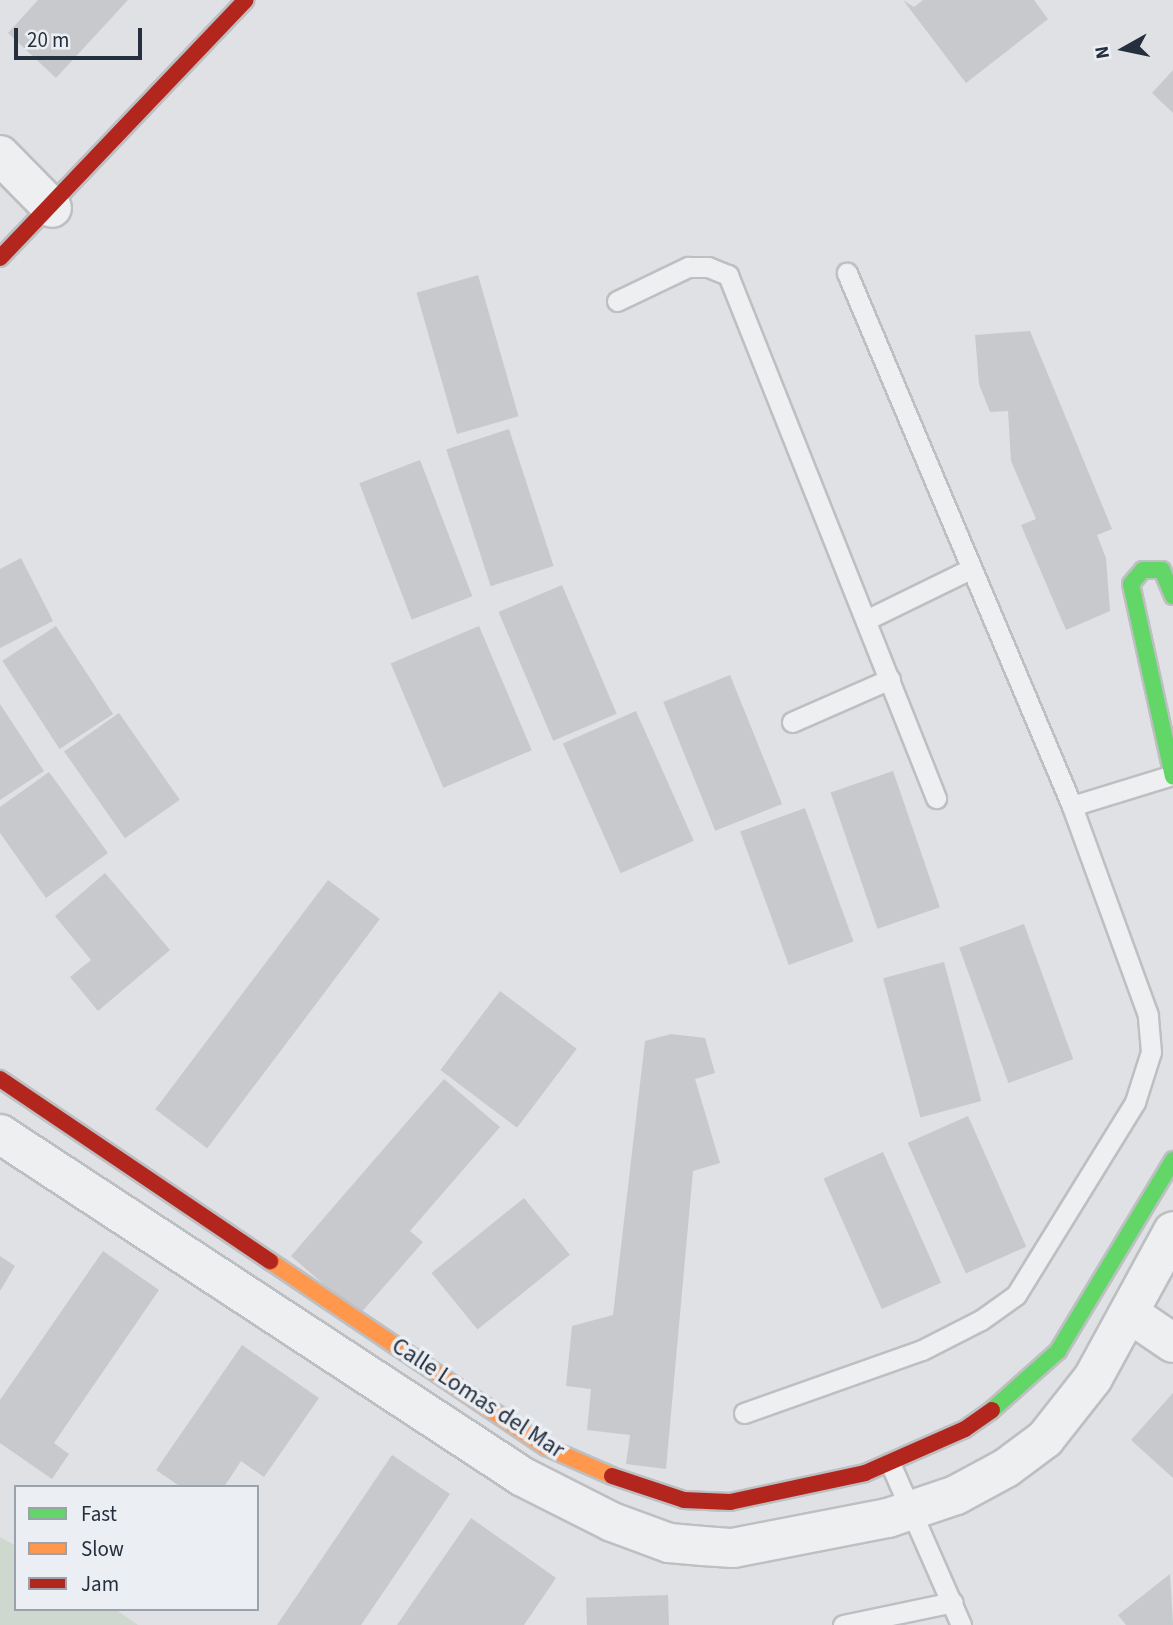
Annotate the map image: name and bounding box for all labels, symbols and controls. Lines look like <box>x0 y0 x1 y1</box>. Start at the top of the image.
scale bar <box>18 14 145 58</box>
north arrow <box>1089 14 1159 84</box>
text: 20 m <box>27 25 69 55</box>
text: N <box>1088 44 1117 61</box>
street label: Calle Lomas del Mar <box>386 1331 570 1465</box>
legend <box>14 1485 259 1611</box>
text: Fast <box>81 1499 117 1529</box>
text: Slow <box>81 1534 124 1564</box>
text: Jam <box>81 1569 119 1599</box>

